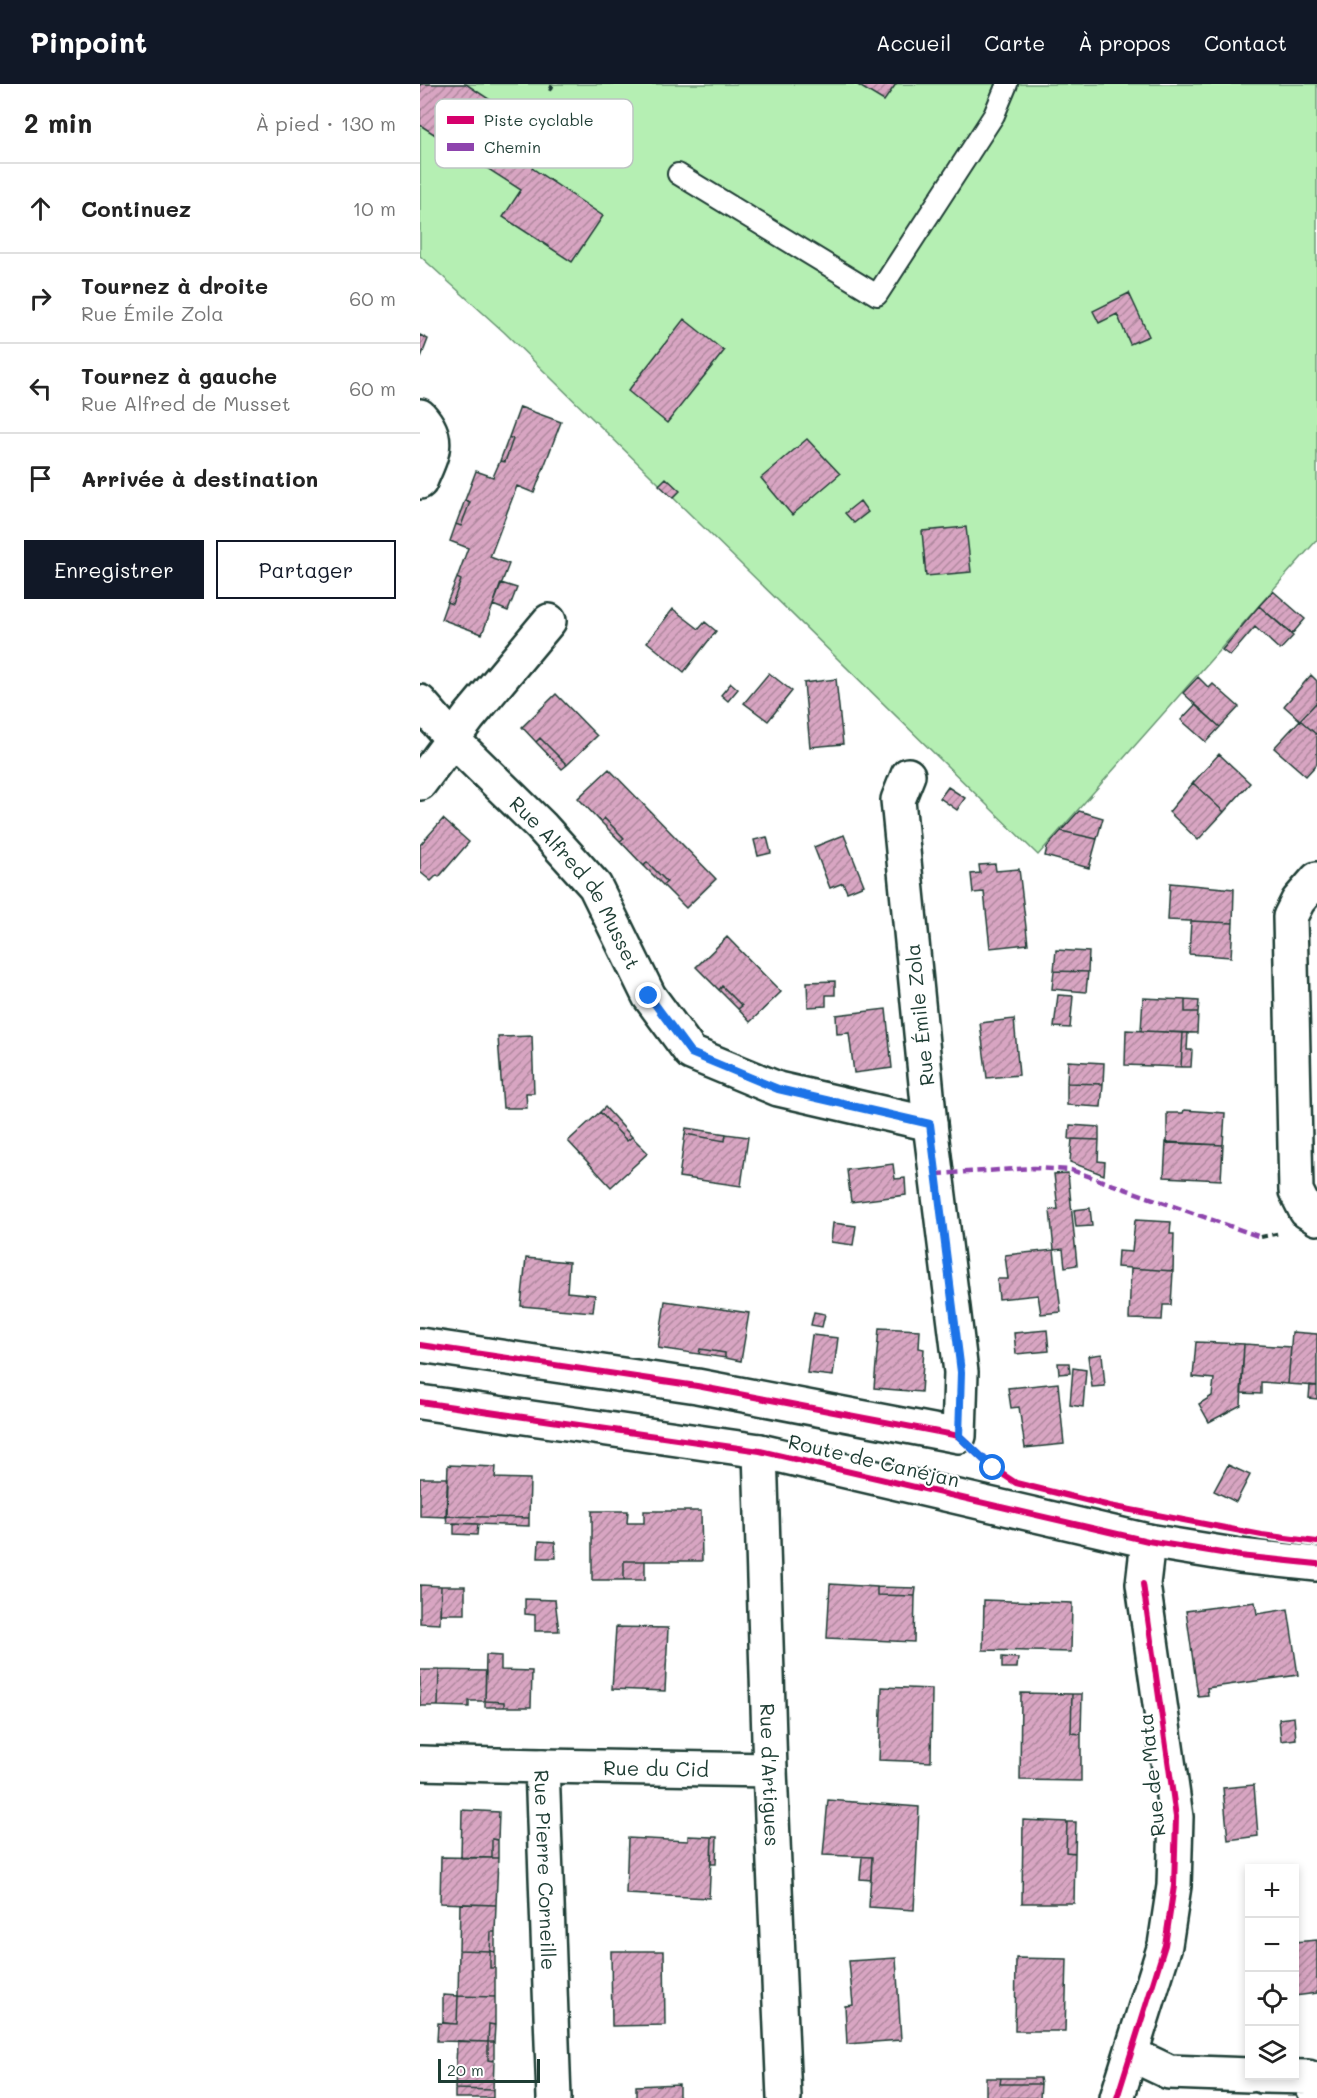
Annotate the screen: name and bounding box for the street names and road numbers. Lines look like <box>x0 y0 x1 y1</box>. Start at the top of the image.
street label: Rue Alfred de Musset <box>505 790 647 973</box>
street label: Rue Émile Zola <box>899 943 939 1087</box>
street label: Route de Canéjan <box>786 1428 962 1492</box>
street label: Rue d'Artigues <box>755 1703 786 1847</box>
street label: Rue de Mata <box>1132 1712 1170 1838</box>
street label: Rue du Cid <box>603 1754 709 1782</box>
street label: Rue Pierre Corneille <box>529 1769 562 1971</box>

